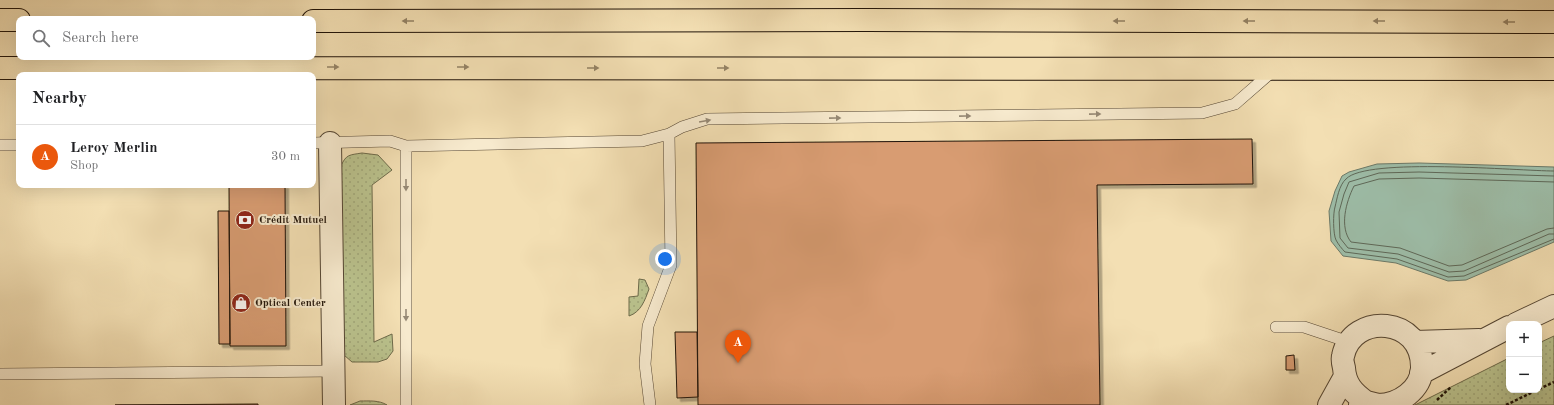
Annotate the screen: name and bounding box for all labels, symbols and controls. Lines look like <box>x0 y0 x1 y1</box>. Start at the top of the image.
search box <box>16 16 316 60</box>
one-way arrow <box>401 18 414 24</box>
one-way arrow <box>1112 18 1125 24</box>
one-way arrow <box>1242 18 1255 24</box>
one-way arrow <box>1372 18 1385 24</box>
one-way arrow <box>1503 18 1515 25</box>
icon: search <box>30 27 52 49</box>
text: Search here <box>62 31 139 46</box>
one-way arrow <box>327 64 340 70</box>
one-way arrow <box>457 64 470 70</box>
one-way arrow <box>587 65 600 71</box>
one-way arrow <box>717 65 730 71</box>
text: Nearby <box>32 90 87 107</box>
one-way arrow <box>1089 111 1102 117</box>
one-way arrow <box>959 113 972 119</box>
one-way arrow <box>829 115 842 121</box>
one-way arrow <box>699 117 712 123</box>
text: Leroy Merlin <box>70 141 158 156</box>
text: A <box>40 150 50 163</box>
text: 30 m <box>271 150 300 163</box>
text: Shop <box>70 159 98 172</box>
one-way arrow <box>403 179 409 192</box>
bank icon: Crédit Mutuel <box>234 209 256 231</box>
place label: Crédit Mutuel <box>259 215 328 226</box>
your location <box>655 249 675 269</box>
shop icon: Optical Center <box>230 292 252 314</box>
place label: Optical Center <box>255 298 326 309</box>
one-way arrow <box>403 309 409 322</box>
map controls <box>1506 321 1542 393</box>
button: + <box>1506 321 1542 357</box>
pin: A <box>725 330 751 363</box>
button: − <box>1506 357 1542 393</box>

